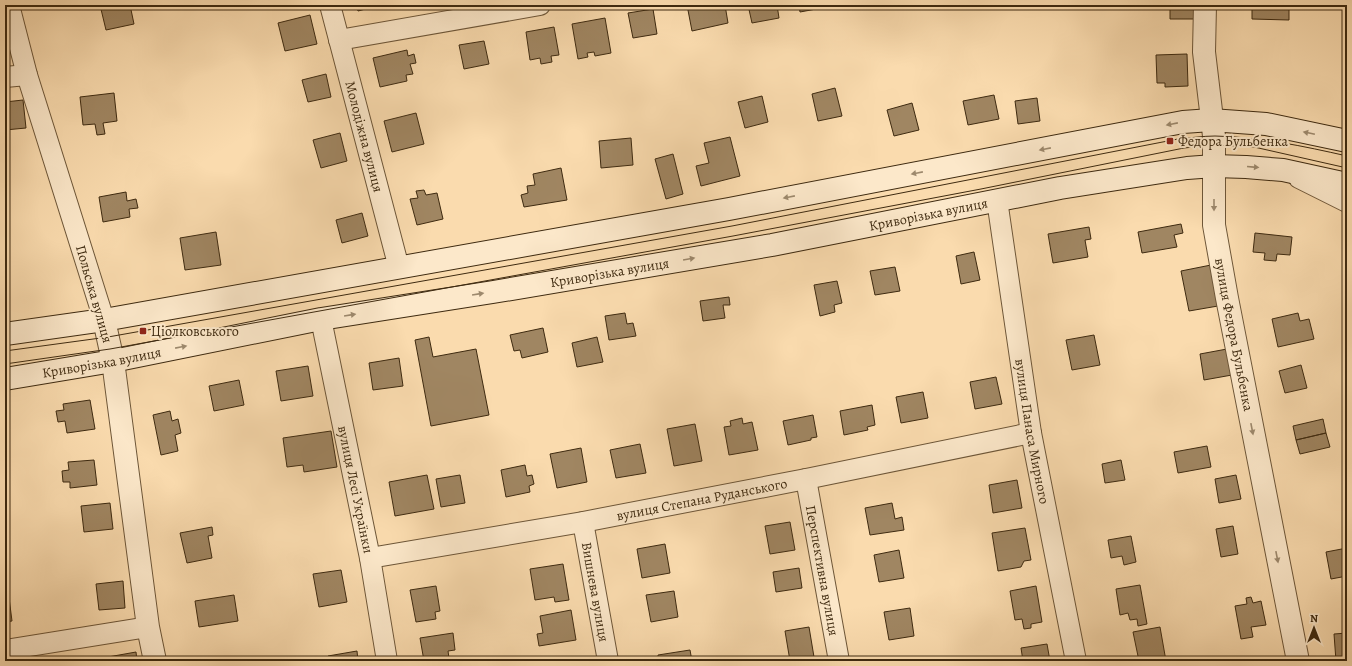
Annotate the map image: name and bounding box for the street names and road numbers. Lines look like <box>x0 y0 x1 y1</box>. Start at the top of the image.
street label: Молодіжна вулиця <box>341 79 388 194</box>
street label: Криворізька вулиця <box>867 193 989 235</box>
street label: Польська вулиця <box>71 243 117 345</box>
street label: Криворізька вулиця <box>549 253 671 292</box>
street label: вулиця Федора Бульбенка <box>1211 256 1259 413</box>
street label: Криворізька вулиця <box>41 342 163 382</box>
street label: вулиця Панаса Мирного <box>1011 357 1054 506</box>
street label: вулиця Лесі Українки <box>334 424 378 555</box>
street label: вулиця Степана Руданського <box>615 473 789 525</box>
street label: Перспективна вулиця <box>801 504 844 638</box>
street label: Вишнева вулиця <box>577 540 614 644</box>

